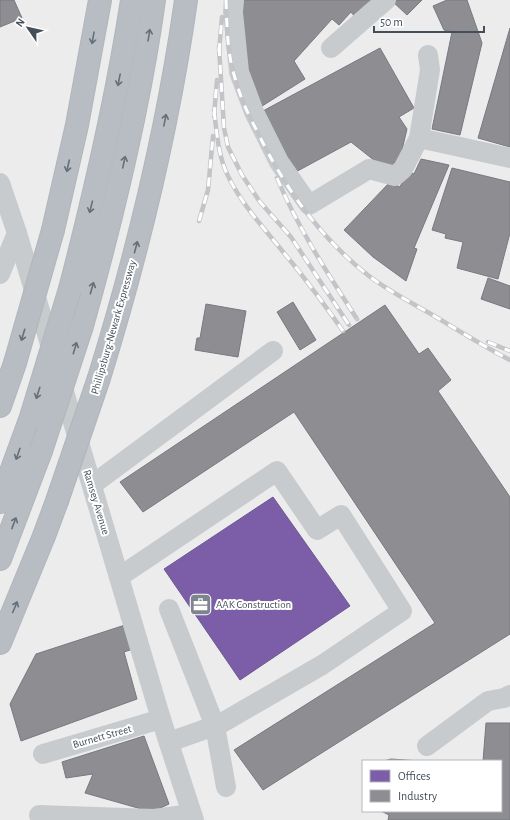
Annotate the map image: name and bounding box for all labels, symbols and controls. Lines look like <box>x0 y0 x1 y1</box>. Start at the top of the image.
north arrow <box>8 8 48 48</box>
scale bar <box>374 8 484 34</box>
text: N <box>13 16 27 29</box>
text: 50 m <box>380 16 403 28</box>
one-way arrow <box>145 29 153 42</box>
one-way arrow <box>89 32 97 45</box>
one-way arrow <box>114 73 122 86</box>
one-way arrow <box>162 114 170 127</box>
one-way arrow <box>120 156 128 169</box>
one-way arrow <box>63 159 71 172</box>
one-way arrow <box>87 200 94 213</box>
one-way arrow <box>133 240 141 253</box>
street label: Phillipsburg-Newark Expressway <box>89 258 138 396</box>
one-way arrow <box>89 282 96 295</box>
one-way arrow <box>19 329 26 342</box>
one-way arrow <box>72 342 79 355</box>
one-way arrow <box>34 387 42 399</box>
one-way arrow <box>13 448 21 460</box>
street label: Ramsey Avenue <box>81 468 112 536</box>
one-way arrow <box>11 518 19 530</box>
office icon: AAK Construction <box>188 591 214 617</box>
place label: AAK Construction <box>216 599 291 610</box>
one-way arrow <box>12 602 19 614</box>
street label: Burnett Street <box>72 723 133 750</box>
legend <box>362 760 502 812</box>
text: Offices <box>398 770 431 782</box>
text: Industry <box>398 790 437 803</box>

